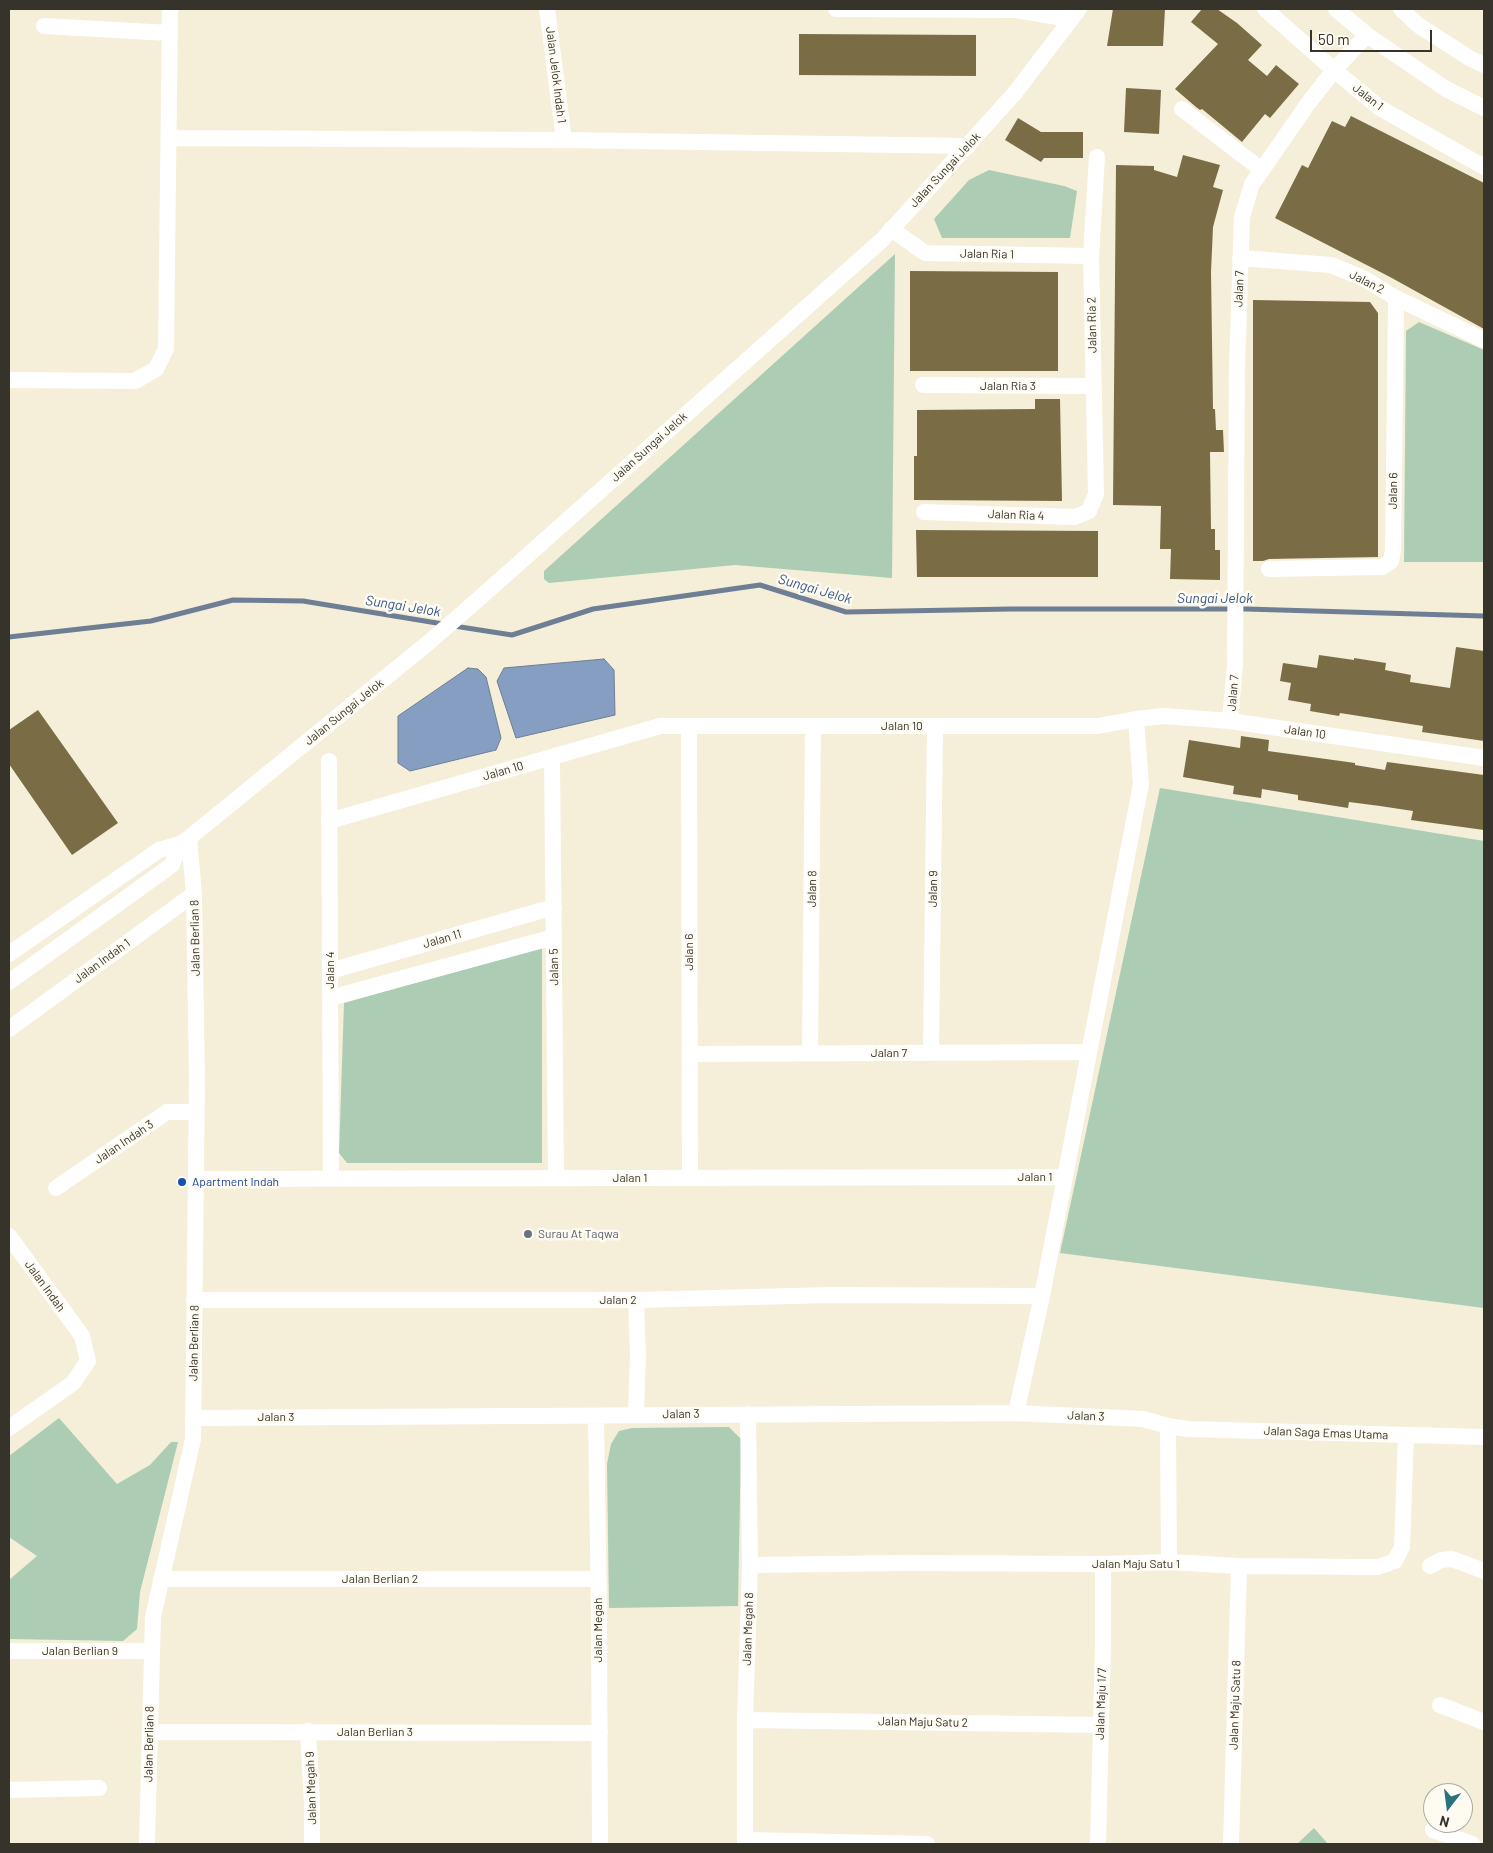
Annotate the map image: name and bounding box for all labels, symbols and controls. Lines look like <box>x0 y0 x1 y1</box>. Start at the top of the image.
scale bar <box>1313 20 1436 52</box>
street label: Jalan Jelok Indah 1 <box>543 26 569 124</box>
text: 50 m <box>1318 30 1350 48</box>
street label: Jalan 1 <box>1350 81 1386 113</box>
street label: Jalan Sungai Jelok <box>907 129 983 211</box>
street label: Jalan Ria 1 <box>960 246 1014 262</box>
street label: Jalan 2 <box>1347 267 1387 297</box>
street label: Jalan 7 <box>1231 271 1247 307</box>
street label: Jalan Ria 2 <box>1084 297 1100 353</box>
street label: Jalan Ria 3 <box>980 379 1036 393</box>
street label: Jalan Sungai Jelok <box>608 409 690 485</box>
street label: Jalan 6 <box>1385 472 1401 510</box>
street label: Jalan Ria 4 <box>988 507 1044 523</box>
water label: Sungai Jelok <box>776 570 854 608</box>
water label: Sungai Jelok <box>1177 590 1253 606</box>
water label: Sungai Jelok <box>364 592 442 620</box>
street label: Jalan 7 <box>1224 674 1242 712</box>
street label: Jalan Sungai Jelok <box>302 676 386 748</box>
street label: Jalan 10 <box>881 719 923 733</box>
street label: Jalan 10 <box>1283 722 1327 742</box>
street label: Jalan 10 <box>481 758 525 784</box>
street label: Jalan 8 <box>804 870 820 908</box>
street label: Jalan 9 <box>925 870 941 908</box>
street label: Jalan Berlian 8 <box>187 900 203 976</box>
street label: Jalan 11 <box>421 927 463 951</box>
street label: Jalan 6 <box>682 934 696 970</box>
street label: Jalan Indah 1 <box>71 936 133 986</box>
street label: Jalan 5 <box>546 948 562 986</box>
street label: Jalan 4 <box>323 951 337 989</box>
street label: Jalan 7 <box>871 1046 907 1060</box>
street label: Jalan Indah 3 <box>92 1117 156 1167</box>
street label: Jalan 1 <box>1017 1170 1053 1184</box>
street label: Jalan 1 <box>612 1171 648 1185</box>
place label: Apartment Indah <box>192 1175 279 1189</box>
marker: Apartment Indah <box>176 1176 188 1188</box>
place label: Surau At Taqwa <box>538 1227 619 1241</box>
marker: Surau At Taqwa <box>522 1228 534 1240</box>
street label: Jalan Indah <box>22 1258 68 1314</box>
street label: Jalan 2 <box>599 1293 637 1307</box>
street label: Jalan Berlian 8 <box>186 1305 202 1381</box>
street label: Jalan 3 <box>662 1406 700 1422</box>
street label: Jalan 3 <box>1067 1408 1105 1424</box>
street label: Jalan 3 <box>258 1410 294 1424</box>
street label: Jalan Saga Emas Utama <box>1263 1424 1389 1442</box>
street label: Jalan Maju Satu 1 <box>1092 1557 1180 1571</box>
street label: Jalan Berlian 2 <box>342 1572 418 1586</box>
street label: Jalan Megah 8 <box>740 1592 756 1666</box>
street label: Jalan Megah <box>591 1598 605 1662</box>
street label: Jalan Berlian 9 <box>42 1644 118 1658</box>
street label: Jalan Maju Satu 8 <box>1226 1660 1244 1750</box>
street label: Jalan Maju 1/7 <box>1093 1668 1109 1740</box>
street label: Jalan Berlian 8 <box>141 1706 157 1782</box>
street label: Jalan Maju Satu 2 <box>878 1714 968 1730</box>
street label: Jalan Berlian 3 <box>337 1725 413 1739</box>
street label: Jalan Megah 9 <box>303 1751 319 1825</box>
north arrow <box>1423 1783 1473 1833</box>
text: N <box>1438 1813 1451 1831</box>

